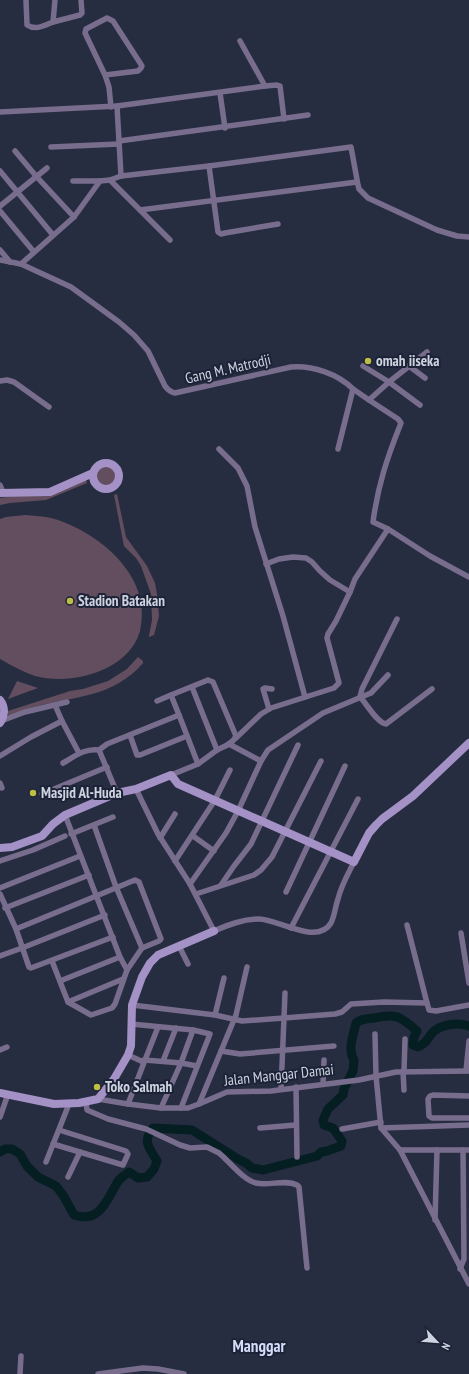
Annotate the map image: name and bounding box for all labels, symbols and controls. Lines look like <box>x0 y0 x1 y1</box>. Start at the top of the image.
street label: Gang M. Matrodji <box>183 349 273 388</box>
place label: omah iiseka <box>376 351 439 370</box>
marker: omah iiseka <box>363 356 373 366</box>
place label: Stadion Batakan <box>78 591 165 610</box>
marker: Stadion Batakan <box>65 596 75 606</box>
place label: Masjid Al-Huda <box>41 783 122 802</box>
marker: Masjid Al-Huda <box>28 788 38 798</box>
street label: Jalan Manggar Damai <box>222 1059 335 1090</box>
place label: Toko Salmah <box>105 1077 173 1096</box>
marker: Toko Salmah <box>92 1082 102 1092</box>
north arrow <box>417 1322 457 1362</box>
district label: Manggar <box>232 1335 286 1357</box>
text: N <box>438 1341 454 1352</box>

